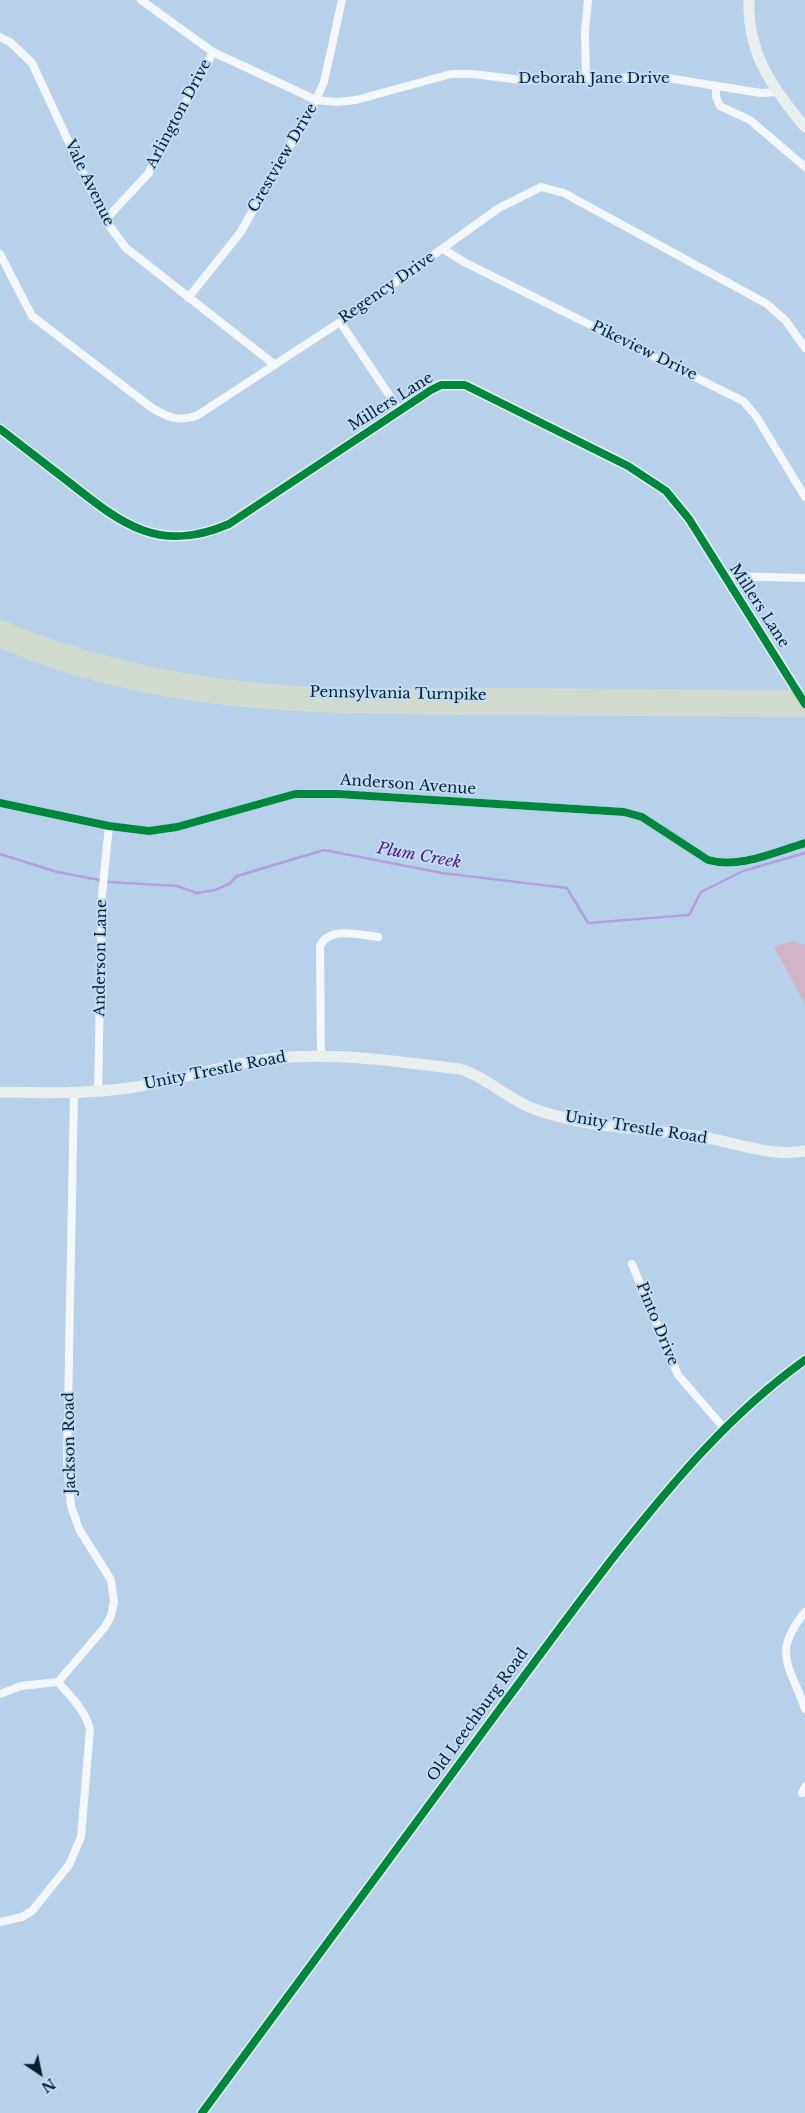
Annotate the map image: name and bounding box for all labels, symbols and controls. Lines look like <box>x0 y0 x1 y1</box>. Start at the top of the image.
street label: Arlington Drive <box>143 56 215 172</box>
street label: Deborah Jane Drive <box>518 70 670 88</box>
street label: Crestview Drive <box>245 100 321 216</box>
street label: Vale Avenue <box>60 137 118 229</box>
street label: Regency Drive <box>336 248 438 328</box>
street label: Pikeview Drive <box>588 318 700 384</box>
street label: Millers Lane <box>345 369 437 435</box>
street label: Millers Lane <box>725 561 793 651</box>
street label: Pennsylvania Turnpike <box>310 683 486 705</box>
street label: Anderson Avenue <box>339 771 477 799</box>
water label: Plum Creek <box>375 839 463 873</box>
street label: Anderson Lane <box>91 899 111 1017</box>
street label: Unity Trestle Road <box>143 1048 287 1094</box>
street label: Unity Trestle Road <box>563 1108 709 1148</box>
street label: Pinto Drive <box>632 1280 682 1368</box>
street label: Jackson Road <box>60 1392 80 1494</box>
street label: Old Leechburg Road <box>424 1645 532 1785</box>
north arrow <box>15 2048 65 2098</box>
text: N <box>38 2074 59 2097</box>

